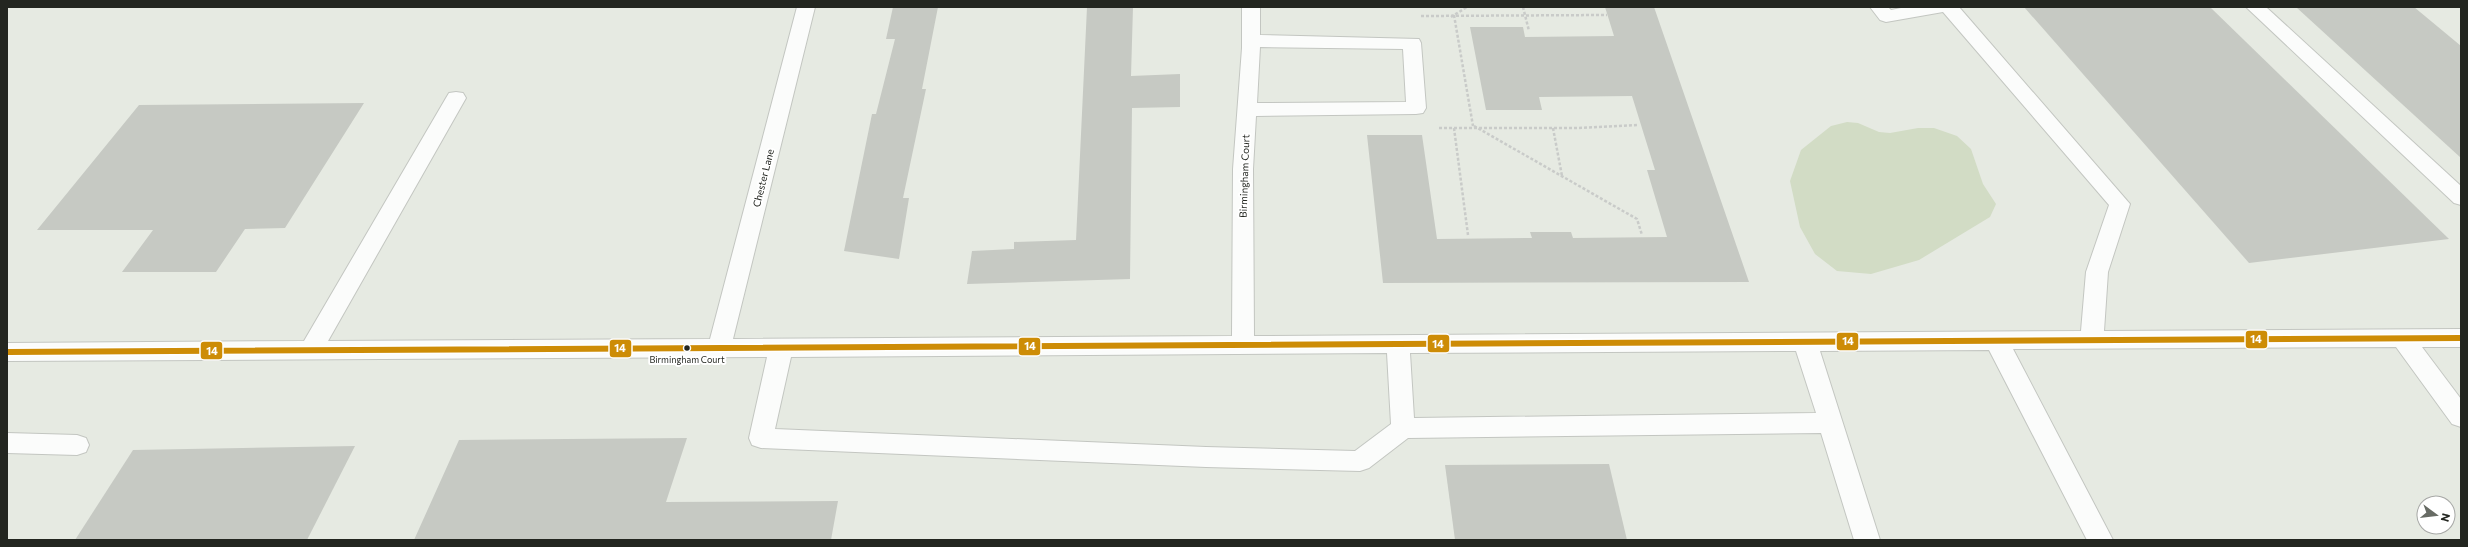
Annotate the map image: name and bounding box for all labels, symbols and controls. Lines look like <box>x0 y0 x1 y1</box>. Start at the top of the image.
street label: Birmingham Court <box>1237 134 1251 218</box>
street label: Chester Lane <box>750 148 776 208</box>
line badge: 14 <box>2245 330 2268 349</box>
line badge: 14 <box>1836 332 1859 351</box>
text: 14 <box>2250 332 2262 345</box>
line badge: 14 <box>1427 334 1450 353</box>
text: 14 <box>1842 334 1854 347</box>
line badge: 14 <box>1018 337 1041 356</box>
text: 14 <box>1432 337 1444 350</box>
line badge: 14 <box>609 339 632 358</box>
text: 14 <box>1024 339 1036 352</box>
line badge: 14 <box>200 341 223 360</box>
text: 14 <box>614 341 626 354</box>
marker: Birmingham Court <box>682 343 692 353</box>
text: 14 <box>206 344 218 357</box>
place label: Birmingham Court <box>649 354 725 365</box>
north arrow <box>2416 495 2456 535</box>
text: N <box>2439 512 2453 523</box>

